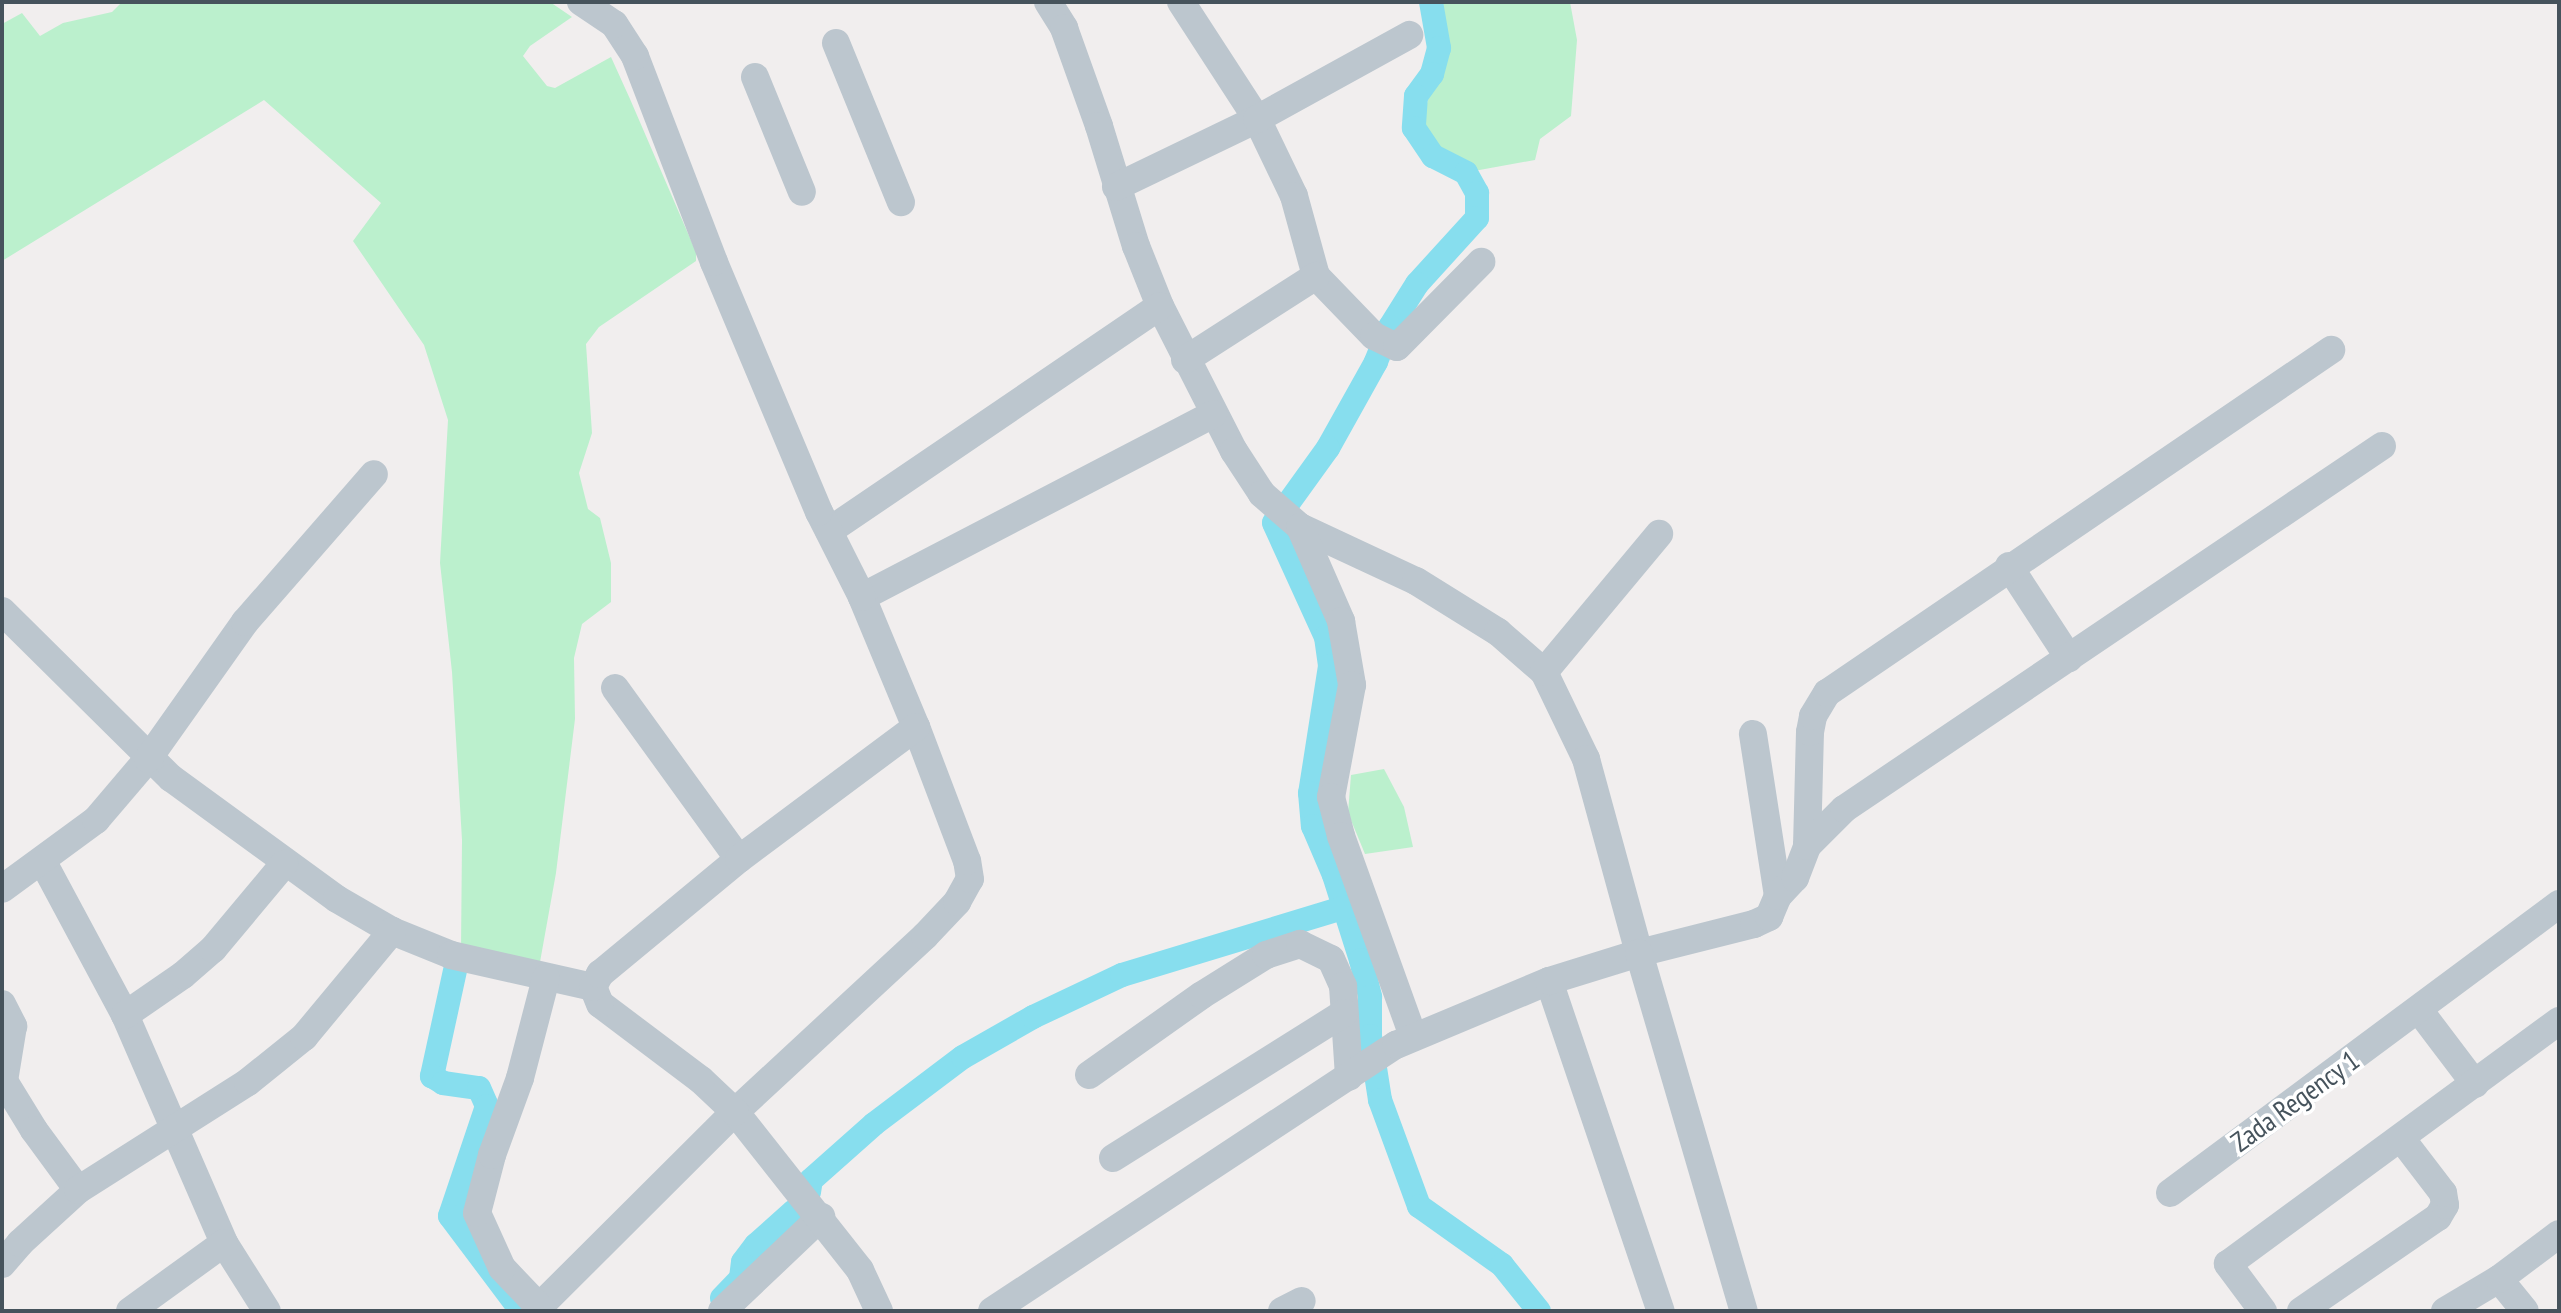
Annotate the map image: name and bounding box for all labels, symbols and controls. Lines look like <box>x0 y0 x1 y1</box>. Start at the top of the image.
street label: Zada Regency 1 <box>2224 1043 2366 1159</box>

